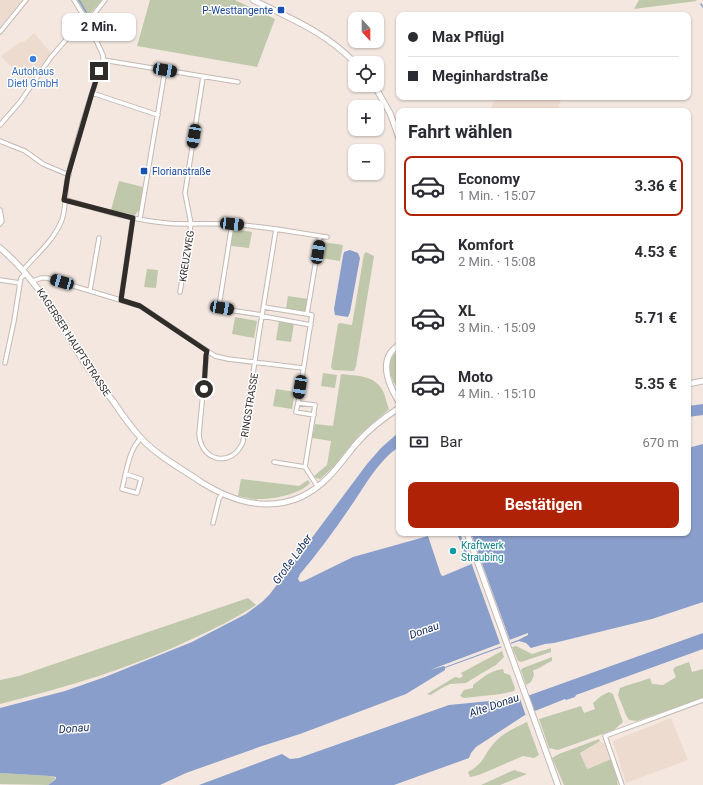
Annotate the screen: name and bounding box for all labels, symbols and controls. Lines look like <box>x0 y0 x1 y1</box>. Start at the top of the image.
place label: P-Westtangente <box>202 5 273 16</box>
marker: P-Westtangente <box>276 5 286 15</box>
north arrow <box>348 12 384 48</box>
map controls <box>348 12 384 180</box>
callout: 2 Min. <box>62 13 136 41</box>
text: 2 Min. <box>81 19 117 34</box>
text: Max Pflügl <box>432 28 504 46</box>
marker: Autohaus Dietl GmbH <box>28 54 38 64</box>
button: locate <box>348 56 384 92</box>
route end <box>90 62 108 80</box>
car <box>152 62 178 78</box>
place label: Autohaus Dietl GmbH <box>8 66 58 89</box>
text: Meginhardstraße <box>432 67 548 85</box>
button: + <box>348 100 384 136</box>
text: Fahrt wählen <box>408 121 512 142</box>
car <box>186 123 202 149</box>
button: − <box>348 144 384 180</box>
marker: Florianstraße <box>139 166 149 176</box>
place label: Florianstraße <box>152 166 211 177</box>
icon: car <box>410 168 446 204</box>
text: Economy <box>458 170 520 188</box>
text: 3.36 € <box>634 177 677 195</box>
text: 1 Min. · 15:07 <box>458 188 536 203</box>
car <box>219 217 245 231</box>
street label: KREUZWEG <box>177 229 196 283</box>
icon: car <box>410 234 446 270</box>
text: Komfort <box>458 236 514 254</box>
car <box>310 239 326 265</box>
text: 4.53 € <box>634 243 677 261</box>
text: 2 Min. · 15:08 <box>458 254 536 269</box>
car <box>49 273 75 291</box>
street label: KAGERSER HAUPTSTRASSE <box>35 286 113 398</box>
car <box>209 300 235 316</box>
icon: car <box>410 300 446 336</box>
text: XL <box>458 302 476 320</box>
text: 5.71 € <box>634 309 677 327</box>
text: 3 Min. · 15:09 <box>458 320 536 335</box>
icon: car <box>410 366 446 402</box>
text: Moto <box>458 368 493 386</box>
street label: RINGSTRASSE <box>239 372 260 438</box>
car <box>292 374 308 400</box>
text: 5.35 € <box>634 375 677 393</box>
route start <box>195 380 213 398</box>
text: 4 Min. · 15:10 <box>458 386 536 401</box>
icon: cash <box>408 431 430 453</box>
text: Bar <box>440 433 463 451</box>
text: 670 m <box>642 435 679 450</box>
button: Bestätigen <box>408 482 679 528</box>
water label: Große Laber <box>270 532 315 587</box>
place label: Kraftwerk Straubing <box>461 540 505 563</box>
marker: Kraftwerk Straubing <box>448 546 458 556</box>
water label: Donau <box>408 619 441 642</box>
water label: Alte Donau <box>466 691 521 720</box>
water label: Donau <box>58 721 90 736</box>

